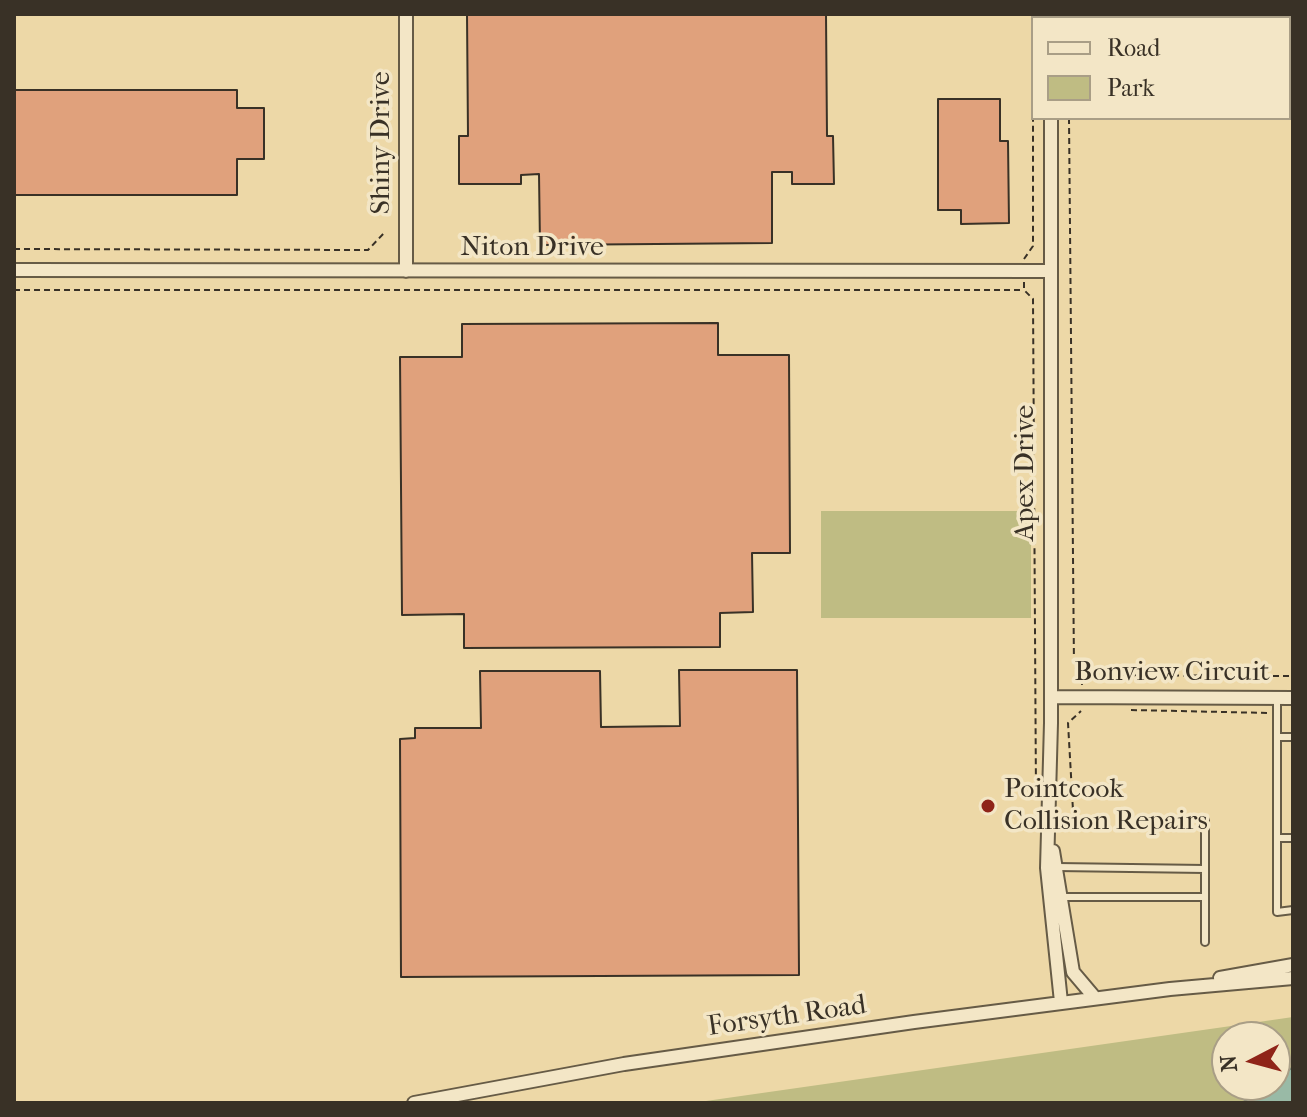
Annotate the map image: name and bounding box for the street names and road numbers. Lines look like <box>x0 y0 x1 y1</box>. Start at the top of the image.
street label: Shiny Drive <box>365 71 399 215</box>
street label: Niton Drive <box>460 231 604 265</box>
street label: Apex Drive <box>1009 405 1043 541</box>
street label: Bonview Circuit <box>1074 656 1270 690</box>
street label: Forsyth Road <box>705 989 869 1045</box>

